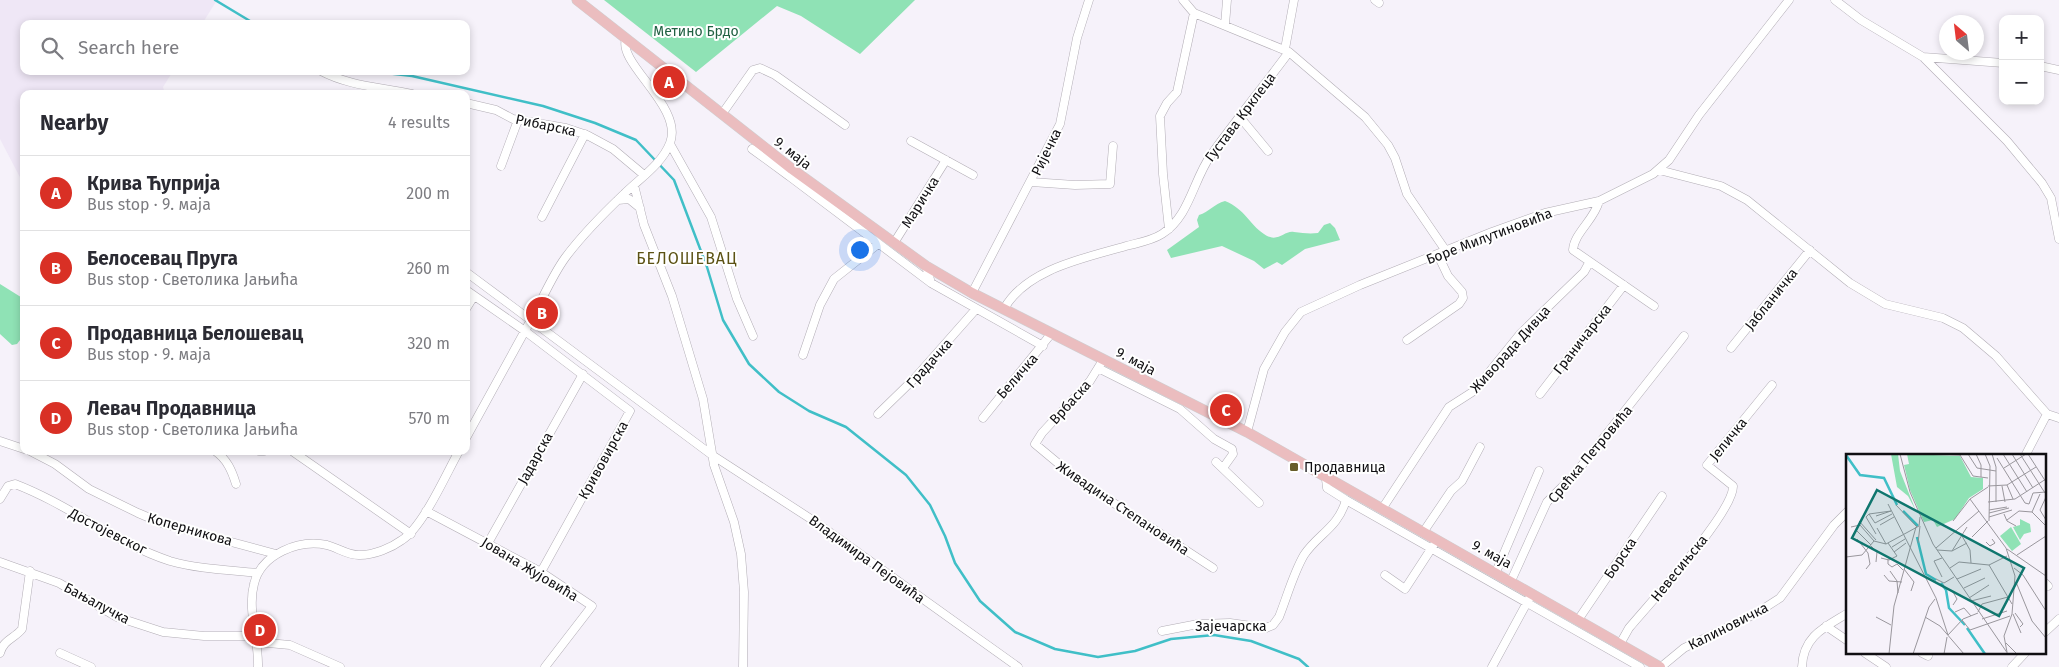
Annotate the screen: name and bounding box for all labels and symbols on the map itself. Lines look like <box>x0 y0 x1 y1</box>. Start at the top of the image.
north arrow <box>1939 15 1984 60</box>
park label: Метино Брдо <box>653 23 739 40</box>
pin: A <box>653 63 685 101</box>
street label: Густава Крклеца <box>1201 69 1279 165</box>
street label: Рибарска <box>514 111 578 140</box>
street label: Ријечка <box>1028 126 1065 179</box>
street label: 9. маја <box>771 134 815 173</box>
street label: Маричка <box>898 173 943 231</box>
street label: Боре Милутиновића <box>1424 205 1555 268</box>
your location <box>847 237 873 263</box>
district label: БЕЛОШЕВАЦ <box>636 249 738 268</box>
street label: Јабланичка <box>1741 265 1801 334</box>
pin: B <box>526 294 558 332</box>
street label: Граничарска <box>1550 301 1615 378</box>
street label: Живорада Дивца <box>1467 302 1554 396</box>
street label: Градачка <box>903 335 956 392</box>
street label: 9. маја <box>1113 344 1159 379</box>
street label: Беличка <box>993 350 1042 402</box>
street label: Врбаска <box>1046 377 1095 428</box>
pin: C <box>1210 391 1242 429</box>
street label: Срећка Петровића <box>1545 402 1636 507</box>
street label: Јеличка <box>1706 414 1751 464</box>
street label: Кривовирска <box>575 418 632 502</box>
street label: Јадарска <box>514 429 557 487</box>
inset map <box>1846 454 2046 654</box>
street label: Живадина Степановића <box>1053 458 1192 559</box>
place label: Продавница <box>1304 459 1386 476</box>
marker: Продавница <box>1288 461 1300 473</box>
street label: Достојевског <box>65 504 149 558</box>
street label: Коперникова <box>145 509 234 550</box>
street label: Владимира Пејовића <box>805 512 928 607</box>
street label: Невесињска <box>1647 532 1711 605</box>
street label: Јована Жујовића <box>478 534 581 605</box>
street label: Борска <box>1601 534 1640 582</box>
street label: 9. маја <box>1469 537 1515 572</box>
street label: Бањалучка <box>61 579 133 628</box>
street label: Калиновичка <box>1685 599 1771 654</box>
pin: D <box>244 611 276 649</box>
street label: Зајечарска <box>1195 618 1267 635</box>

